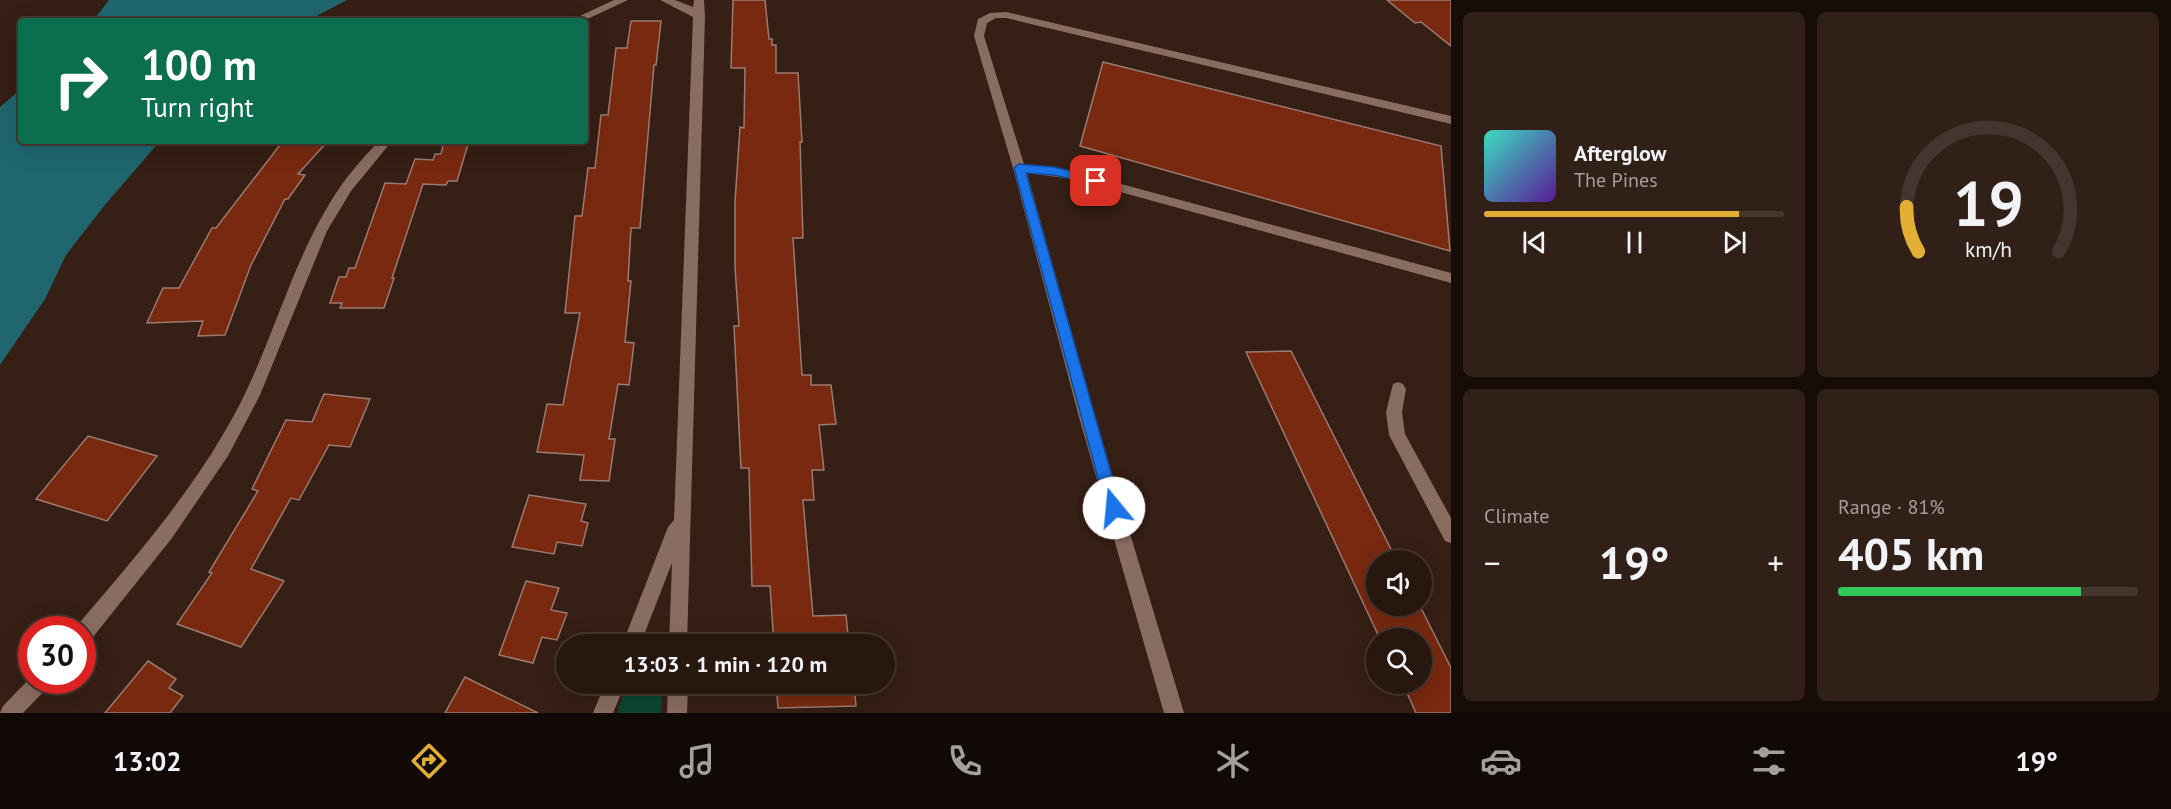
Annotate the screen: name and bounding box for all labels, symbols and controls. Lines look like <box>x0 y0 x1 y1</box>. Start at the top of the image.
text: 100 m <box>141 37 257 92</box>
icon: right <box>42 42 120 120</box>
text: Turn right <box>141 90 254 124</box>
text: Afterglow <box>1574 139 1666 167</box>
pin <box>1070 155 1121 206</box>
text: 19 <box>1953 162 2023 243</box>
icon: arrive <box>1079 164 1112 197</box>
text: The Pines <box>1574 167 1658 193</box>
icon: previous <box>1518 226 1551 259</box>
icon: pause <box>1618 226 1651 259</box>
icon: next <box>1718 226 1751 259</box>
text: km/h <box>1964 235 2011 263</box>
position arrow <box>1082 476 1146 540</box>
text: Range · 81% <box>1838 494 1945 520</box>
text: Climate <box>1484 503 1550 529</box>
text: 405 km <box>1838 524 1984 582</box>
text: 19° <box>1599 533 1669 591</box>
text: − <box>1484 541 1501 584</box>
text: + <box>1767 541 1784 584</box>
map controls <box>1366 550 1432 694</box>
button: sound <box>1366 550 1432 616</box>
speed limit sign: 30 <box>18 616 96 694</box>
button: search <box>1366 628 1432 694</box>
text: 13:03 · 1 min · 120 m <box>624 650 827 678</box>
icon: directions <box>408 740 450 782</box>
icon: music <box>676 740 718 782</box>
icon: phone <box>944 740 986 782</box>
icon: climate <box>1212 740 1254 782</box>
icon: car <box>1480 740 1522 782</box>
icon: filters <box>1748 740 1790 782</box>
text: 13:02 <box>113 744 182 778</box>
text: 19° <box>2016 744 2058 778</box>

